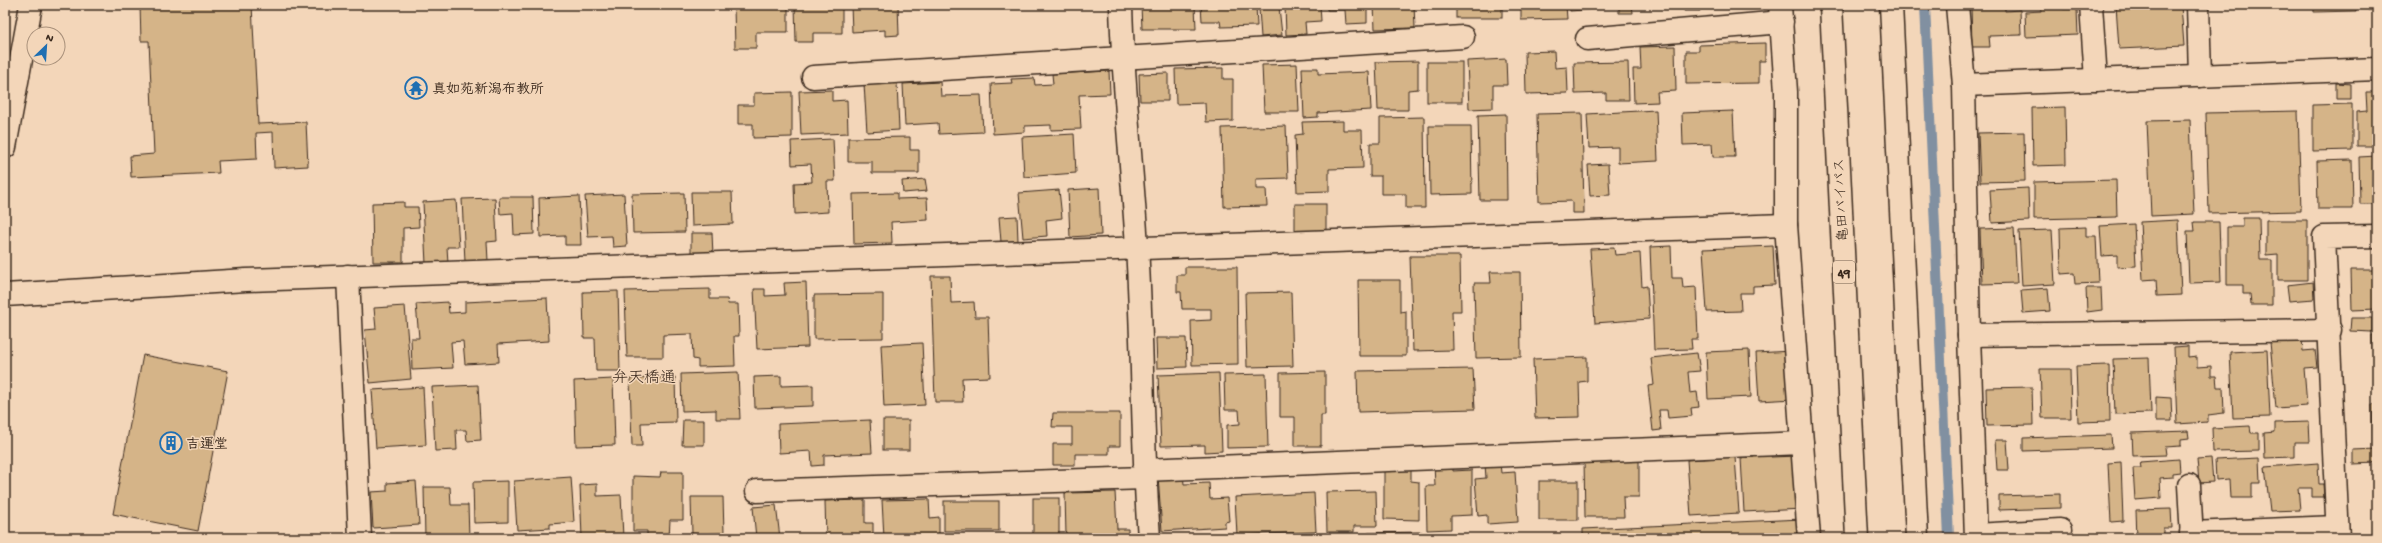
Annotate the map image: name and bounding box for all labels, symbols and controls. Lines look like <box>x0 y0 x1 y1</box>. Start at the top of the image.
north arrow <box>26 26 66 66</box>
text: N <box>44 32 55 46</box>
temple icon: 真如苑新潟布教所 <box>403 75 429 101</box>
place label: 真如苑新潟布教所 <box>432 81 544 99</box>
street label: 亀田バイパス <box>1832 158 1853 242</box>
road number: 49 <box>1833 261 1855 283</box>
district label: 弁天橋通 <box>612 368 676 389</box>
building icon: 吉運堂 <box>158 430 184 456</box>
place label: 吉運堂 <box>186 436 228 454</box>

